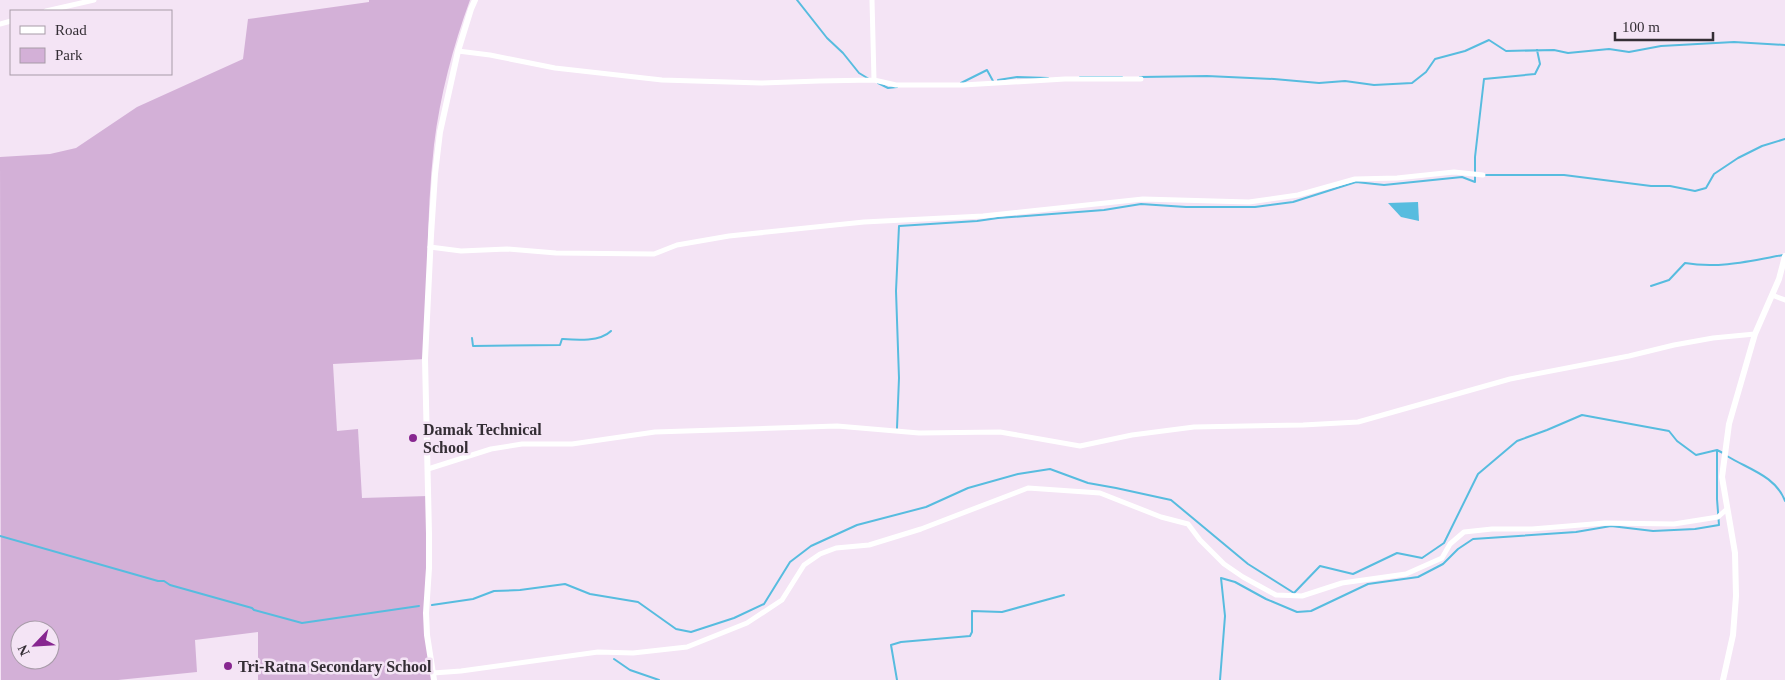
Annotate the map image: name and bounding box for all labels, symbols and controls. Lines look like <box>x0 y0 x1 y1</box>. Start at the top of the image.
legend <box>10 10 172 75</box>
scale bar <box>1615 10 1712 42</box>
text: 100 m <box>1622 19 1660 35</box>
text: Road <box>55 22 87 38</box>
text: Park <box>55 47 83 63</box>
place label: Damak Technical School <box>423 421 542 456</box>
marker: Damak Technical School <box>407 432 419 444</box>
north arrow <box>10 620 60 670</box>
text: N <box>15 643 33 658</box>
place label: Tri-Ratna Secondary School <box>238 658 432 676</box>
marker: Tri-Ratna Secondary School <box>222 660 234 672</box>

